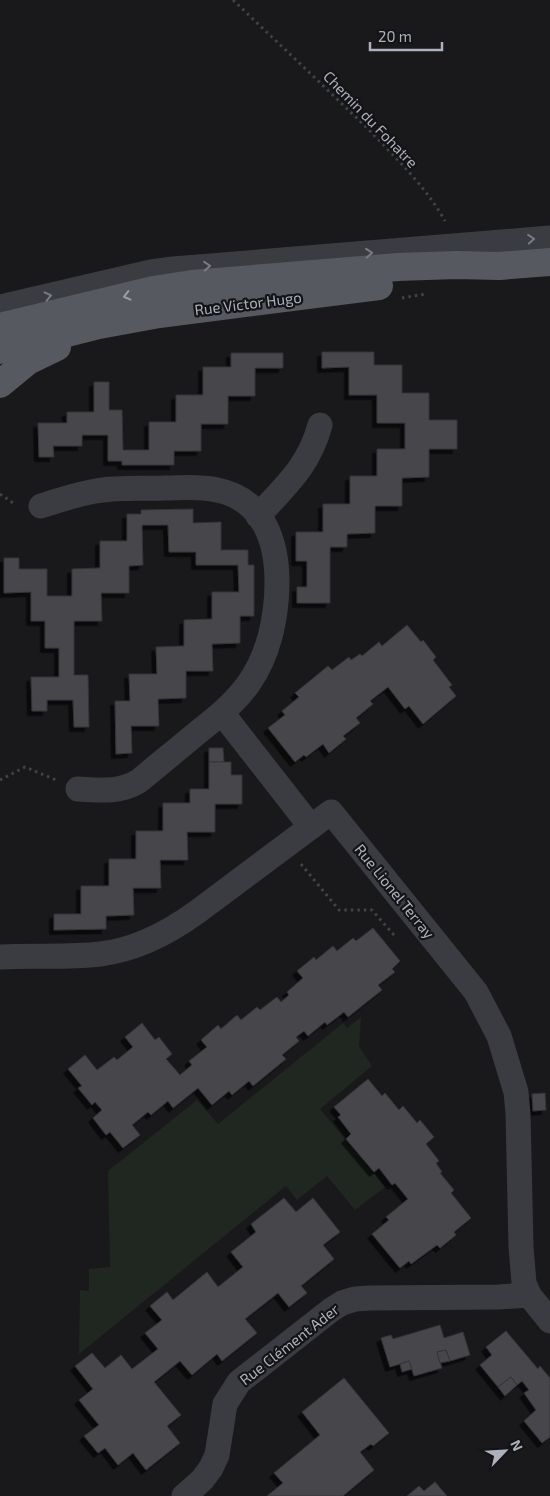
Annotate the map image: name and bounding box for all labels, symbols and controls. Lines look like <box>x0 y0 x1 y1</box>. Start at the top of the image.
scale bar <box>370 20 442 52</box>
text: 20 m <box>378 27 412 45</box>
street label: Chemin du Fohatre <box>320 67 422 171</box>
one-way arrow <box>527 234 535 245</box>
one-way arrow <box>365 247 373 258</box>
one-way arrow <box>203 261 211 272</box>
street label: Rue Victor Hugo <box>193 288 303 318</box>
one-way arrow <box>122 290 131 301</box>
one-way arrow <box>43 291 52 302</box>
street label: Rue Lionel Terray <box>351 840 439 942</box>
street label: Rue Clément Ader <box>236 1300 342 1388</box>
north arrow <box>480 1426 530 1476</box>
text: N <box>507 1437 527 1453</box>

